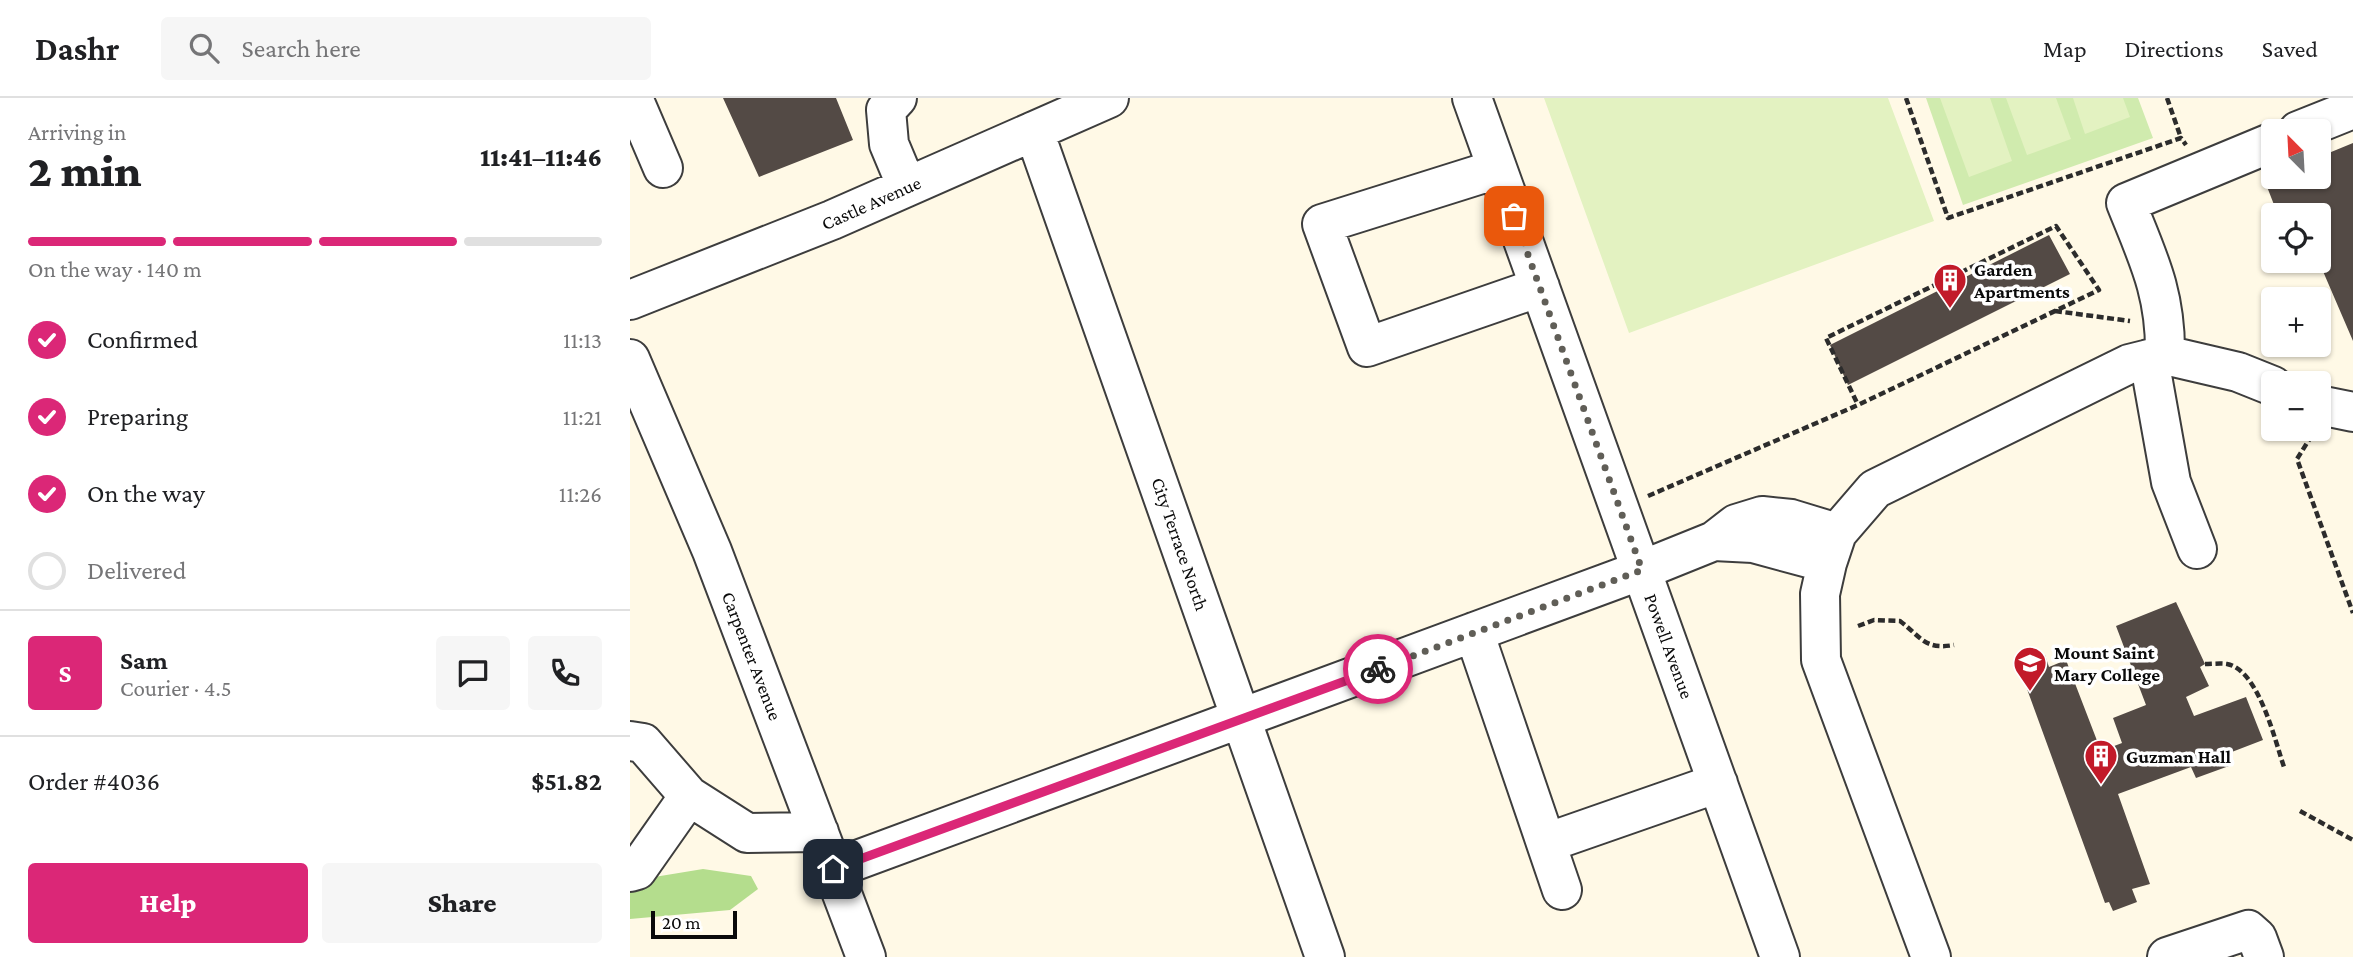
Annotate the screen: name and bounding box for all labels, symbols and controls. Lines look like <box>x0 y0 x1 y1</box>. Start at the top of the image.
search box <box>161 17 651 80</box>
icon: search <box>185 29 223 67</box>
text: Dashr <box>35 30 119 67</box>
text: Search here <box>241 34 361 63</box>
text: Map <box>2043 35 2087 62</box>
text: Directions <box>2125 35 2224 62</box>
text: Saved <box>2262 35 2318 62</box>
text: Arriving in <box>28 119 126 145</box>
north arrow <box>2261 119 2331 189</box>
map controls <box>2261 119 2331 441</box>
text: 11:41–11:46 <box>480 143 602 172</box>
text: 2 min <box>28 145 142 196</box>
street label: Castle Avenue <box>818 172 924 234</box>
pin <box>1484 186 1544 246</box>
icon: bag <box>1495 197 1533 235</box>
button: locate <box>2261 203 2331 273</box>
text: On the way · 140 m <box>28 256 202 282</box>
place label: Garden Apartments <box>1973 259 2070 302</box>
building icon: Garden Apartments <box>1931 261 1969 310</box>
button: + <box>2261 287 2331 357</box>
icon: check <box>28 321 66 359</box>
text: Confirmed <box>87 325 198 354</box>
text: 11:13 <box>563 327 602 353</box>
button: − <box>2261 371 2331 441</box>
icon: check <box>28 398 66 436</box>
text: Preparing <box>87 402 188 431</box>
text: 11:21 <box>563 404 602 430</box>
icon: check <box>28 475 66 513</box>
street label: City Terrace North <box>1147 475 1213 613</box>
text: On the way <box>87 479 205 508</box>
text: 11:26 <box>559 481 602 507</box>
text: Delivered <box>87 556 186 585</box>
street label: Carpenter Avenue <box>718 589 786 723</box>
street label: Powell Avenue <box>1640 591 1698 701</box>
courier <box>1343 634 1413 704</box>
button: chat <box>436 636 510 710</box>
button: phone <box>528 636 602 710</box>
place label: Mount Saint Mary College <box>2054 642 2160 685</box>
school or university icon: Mount Saint Mary College <box>2011 644 2049 693</box>
text: Sam <box>120 646 168 675</box>
icon: bike <box>1359 650 1397 688</box>
text: S <box>59 659 72 688</box>
text: Courier · 4.5 <box>120 675 232 701</box>
building icon: Guzman Hall <box>2082 737 2120 786</box>
place label: Guzman Hall <box>2126 746 2231 767</box>
text: Order #4036 <box>28 767 160 796</box>
text: $51.82 <box>531 767 602 796</box>
pin <box>803 839 863 899</box>
icon: home <box>814 850 852 888</box>
button: Help <box>28 863 308 943</box>
button: Share <box>322 863 602 943</box>
scale bar <box>651 908 737 940</box>
text: 20 m <box>662 912 701 933</box>

